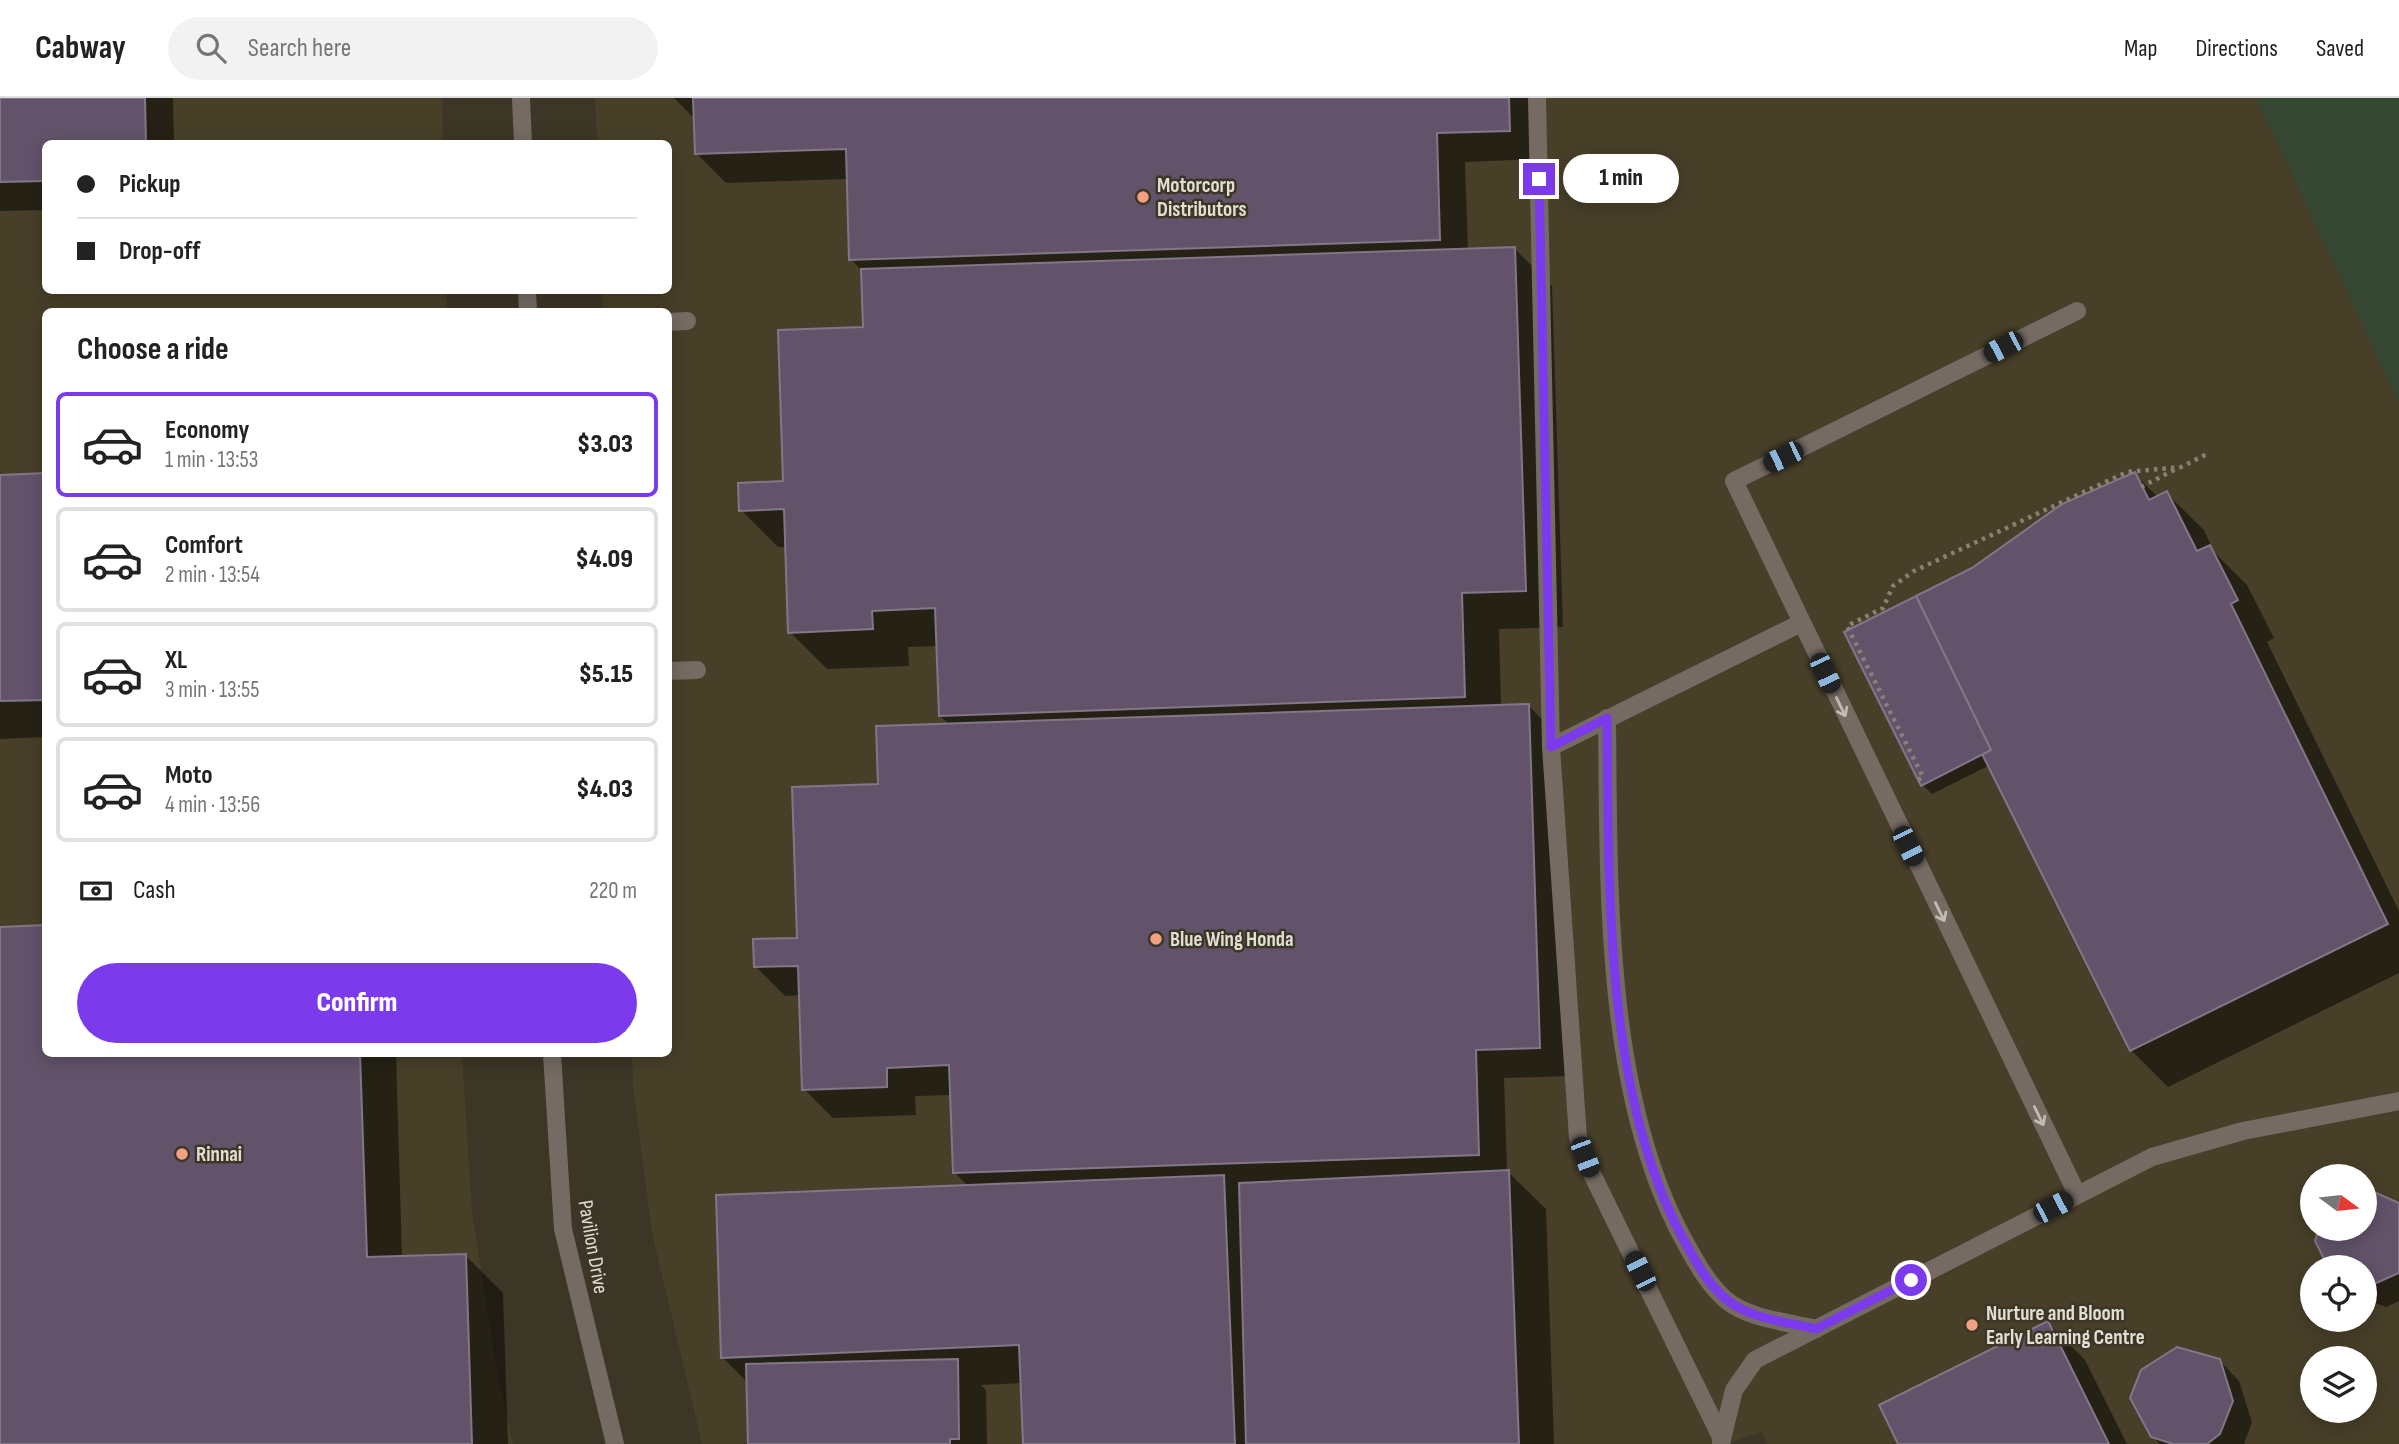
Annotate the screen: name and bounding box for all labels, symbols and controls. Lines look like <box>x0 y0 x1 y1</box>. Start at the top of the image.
search box <box>168 17 658 80</box>
text: Cabway <box>35 28 126 68</box>
icon: search <box>192 29 230 67</box>
text: Search here <box>248 33 351 64</box>
text: Map <box>2124 34 2157 63</box>
text: Directions <box>2195 34 2278 63</box>
text: Saved <box>2316 34 2364 63</box>
callout: 1 min <box>1564 154 1679 204</box>
route end <box>1523 163 1555 195</box>
text: 1 min <box>1599 164 1643 192</box>
text: Pickup <box>119 169 181 200</box>
place label: Motorcorp Distributors <box>1157 173 1247 222</box>
marker: Motorcorp Distributors <box>1135 189 1151 205</box>
text: Drop-off <box>119 236 200 267</box>
car <box>1980 328 2027 366</box>
text: Choose a ride <box>77 330 229 369</box>
icon: car <box>81 413 144 476</box>
text: Economy <box>165 415 249 446</box>
text: $3.03 <box>577 429 633 460</box>
car <box>1760 438 1807 476</box>
text: 1 min · 13:53 <box>165 446 258 474</box>
icon: car <box>81 528 144 591</box>
text: Comfort <box>165 530 243 561</box>
text: $4.09 <box>576 544 633 575</box>
text: 2 min · 13:54 <box>165 561 260 589</box>
icon: car <box>81 643 144 706</box>
text: XL <box>165 645 187 676</box>
car <box>1807 650 1844 696</box>
text: $5.15 <box>579 659 633 690</box>
text: 3 min · 13:55 <box>165 676 260 704</box>
one-way arrow <box>1835 696 1848 717</box>
icon: car <box>81 758 144 821</box>
text: Moto <box>165 760 213 791</box>
text: $4.03 <box>576 774 633 805</box>
text: 4 min · 13:56 <box>165 791 260 819</box>
car <box>1890 823 1927 869</box>
icon: cash <box>77 872 115 910</box>
text: Cash <box>133 875 176 906</box>
text: 220 m <box>589 877 637 905</box>
one-way arrow <box>1933 901 1947 922</box>
place label: Blue Wing Honda <box>1170 927 1294 952</box>
marker: Blue Wing Honda <box>1148 931 1164 947</box>
button: Confirm <box>77 963 637 1043</box>
one-way arrow <box>2033 1105 2046 1126</box>
car <box>1568 1134 1603 1180</box>
place label: Rinnai <box>196 1142 242 1167</box>
marker: Rinnai <box>174 1146 190 1162</box>
north arrow <box>2300 1164 2376 1241</box>
map controls <box>2300 1164 2377 1423</box>
car <box>2030 1188 2077 1226</box>
street label: Pavilion Drive <box>572 1198 614 1296</box>
car <box>1622 1248 1659 1294</box>
button: locate <box>2300 1255 2377 1332</box>
route start <box>1895 1264 1927 1296</box>
place label: Nurture and Bloom Early Learning Centre <box>1986 1301 2145 1350</box>
marker: Nurture and Bloom Early Learning Centre <box>1964 1317 1980 1333</box>
button: layers <box>2300 1346 2377 1423</box>

